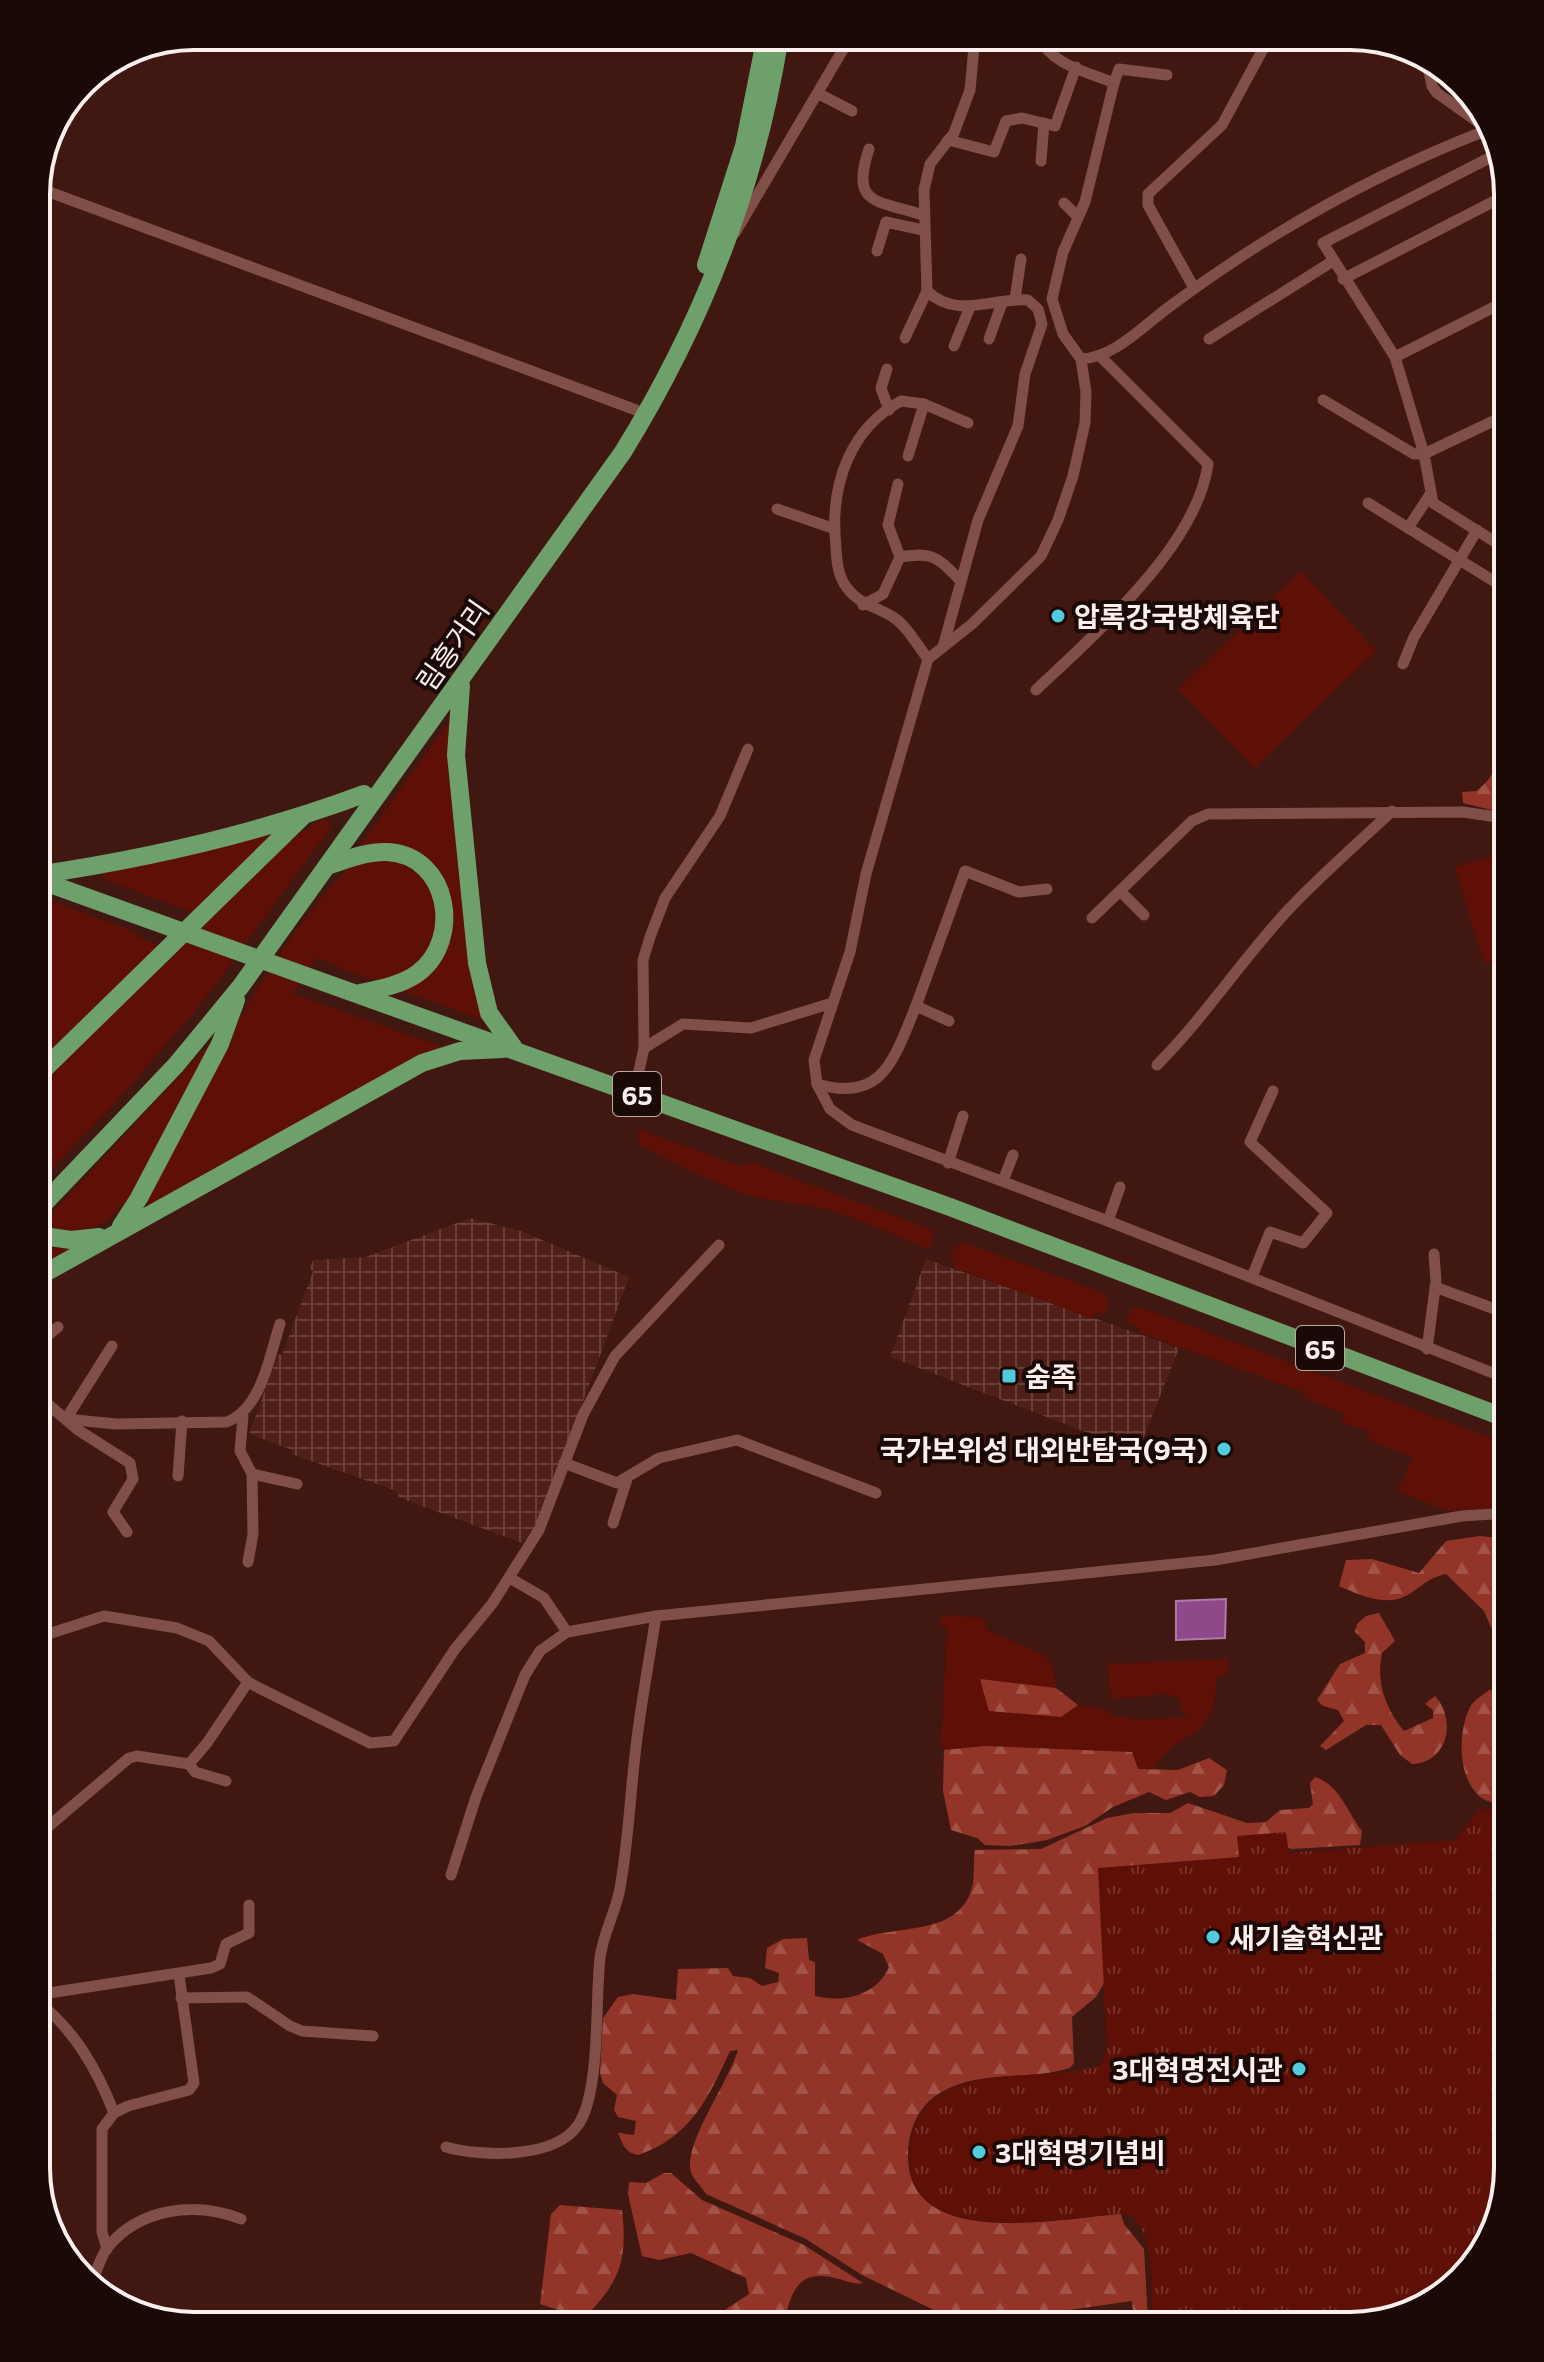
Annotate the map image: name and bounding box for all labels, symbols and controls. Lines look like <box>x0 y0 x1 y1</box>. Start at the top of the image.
street label: 림흥거리 <box>409 593 495 697</box>
place label: 압록강국방체육단 <box>1074 599 1280 633</box>
marker: 압록강국방체육단 <box>1049 607 1067 625</box>
road number: 65 <box>613 1072 661 1116</box>
road number: 65 <box>1296 1326 1344 1370</box>
place label: 숨족 <box>1025 1359 1077 1393</box>
marker: 숨족 <box>1000 1367 1018 1385</box>
place label: 국가보위성 대외반탐국(9국) <box>880 1432 1208 1466</box>
marker: 국가보위성 대외반탐국(9국) <box>1215 1440 1233 1458</box>
place label: 새기술혁신관 <box>1229 1920 1384 1954</box>
marker: 새기술혁신관 <box>1204 1928 1222 1946</box>
place label: 3대혁명전시관 <box>1112 2052 1283 2086</box>
marker: 3대혁명전시관 <box>1290 2060 1308 2078</box>
place label: 3대혁명기념비 <box>995 2135 1166 2169</box>
marker: 3대혁명기념비 <box>970 2143 988 2161</box>

